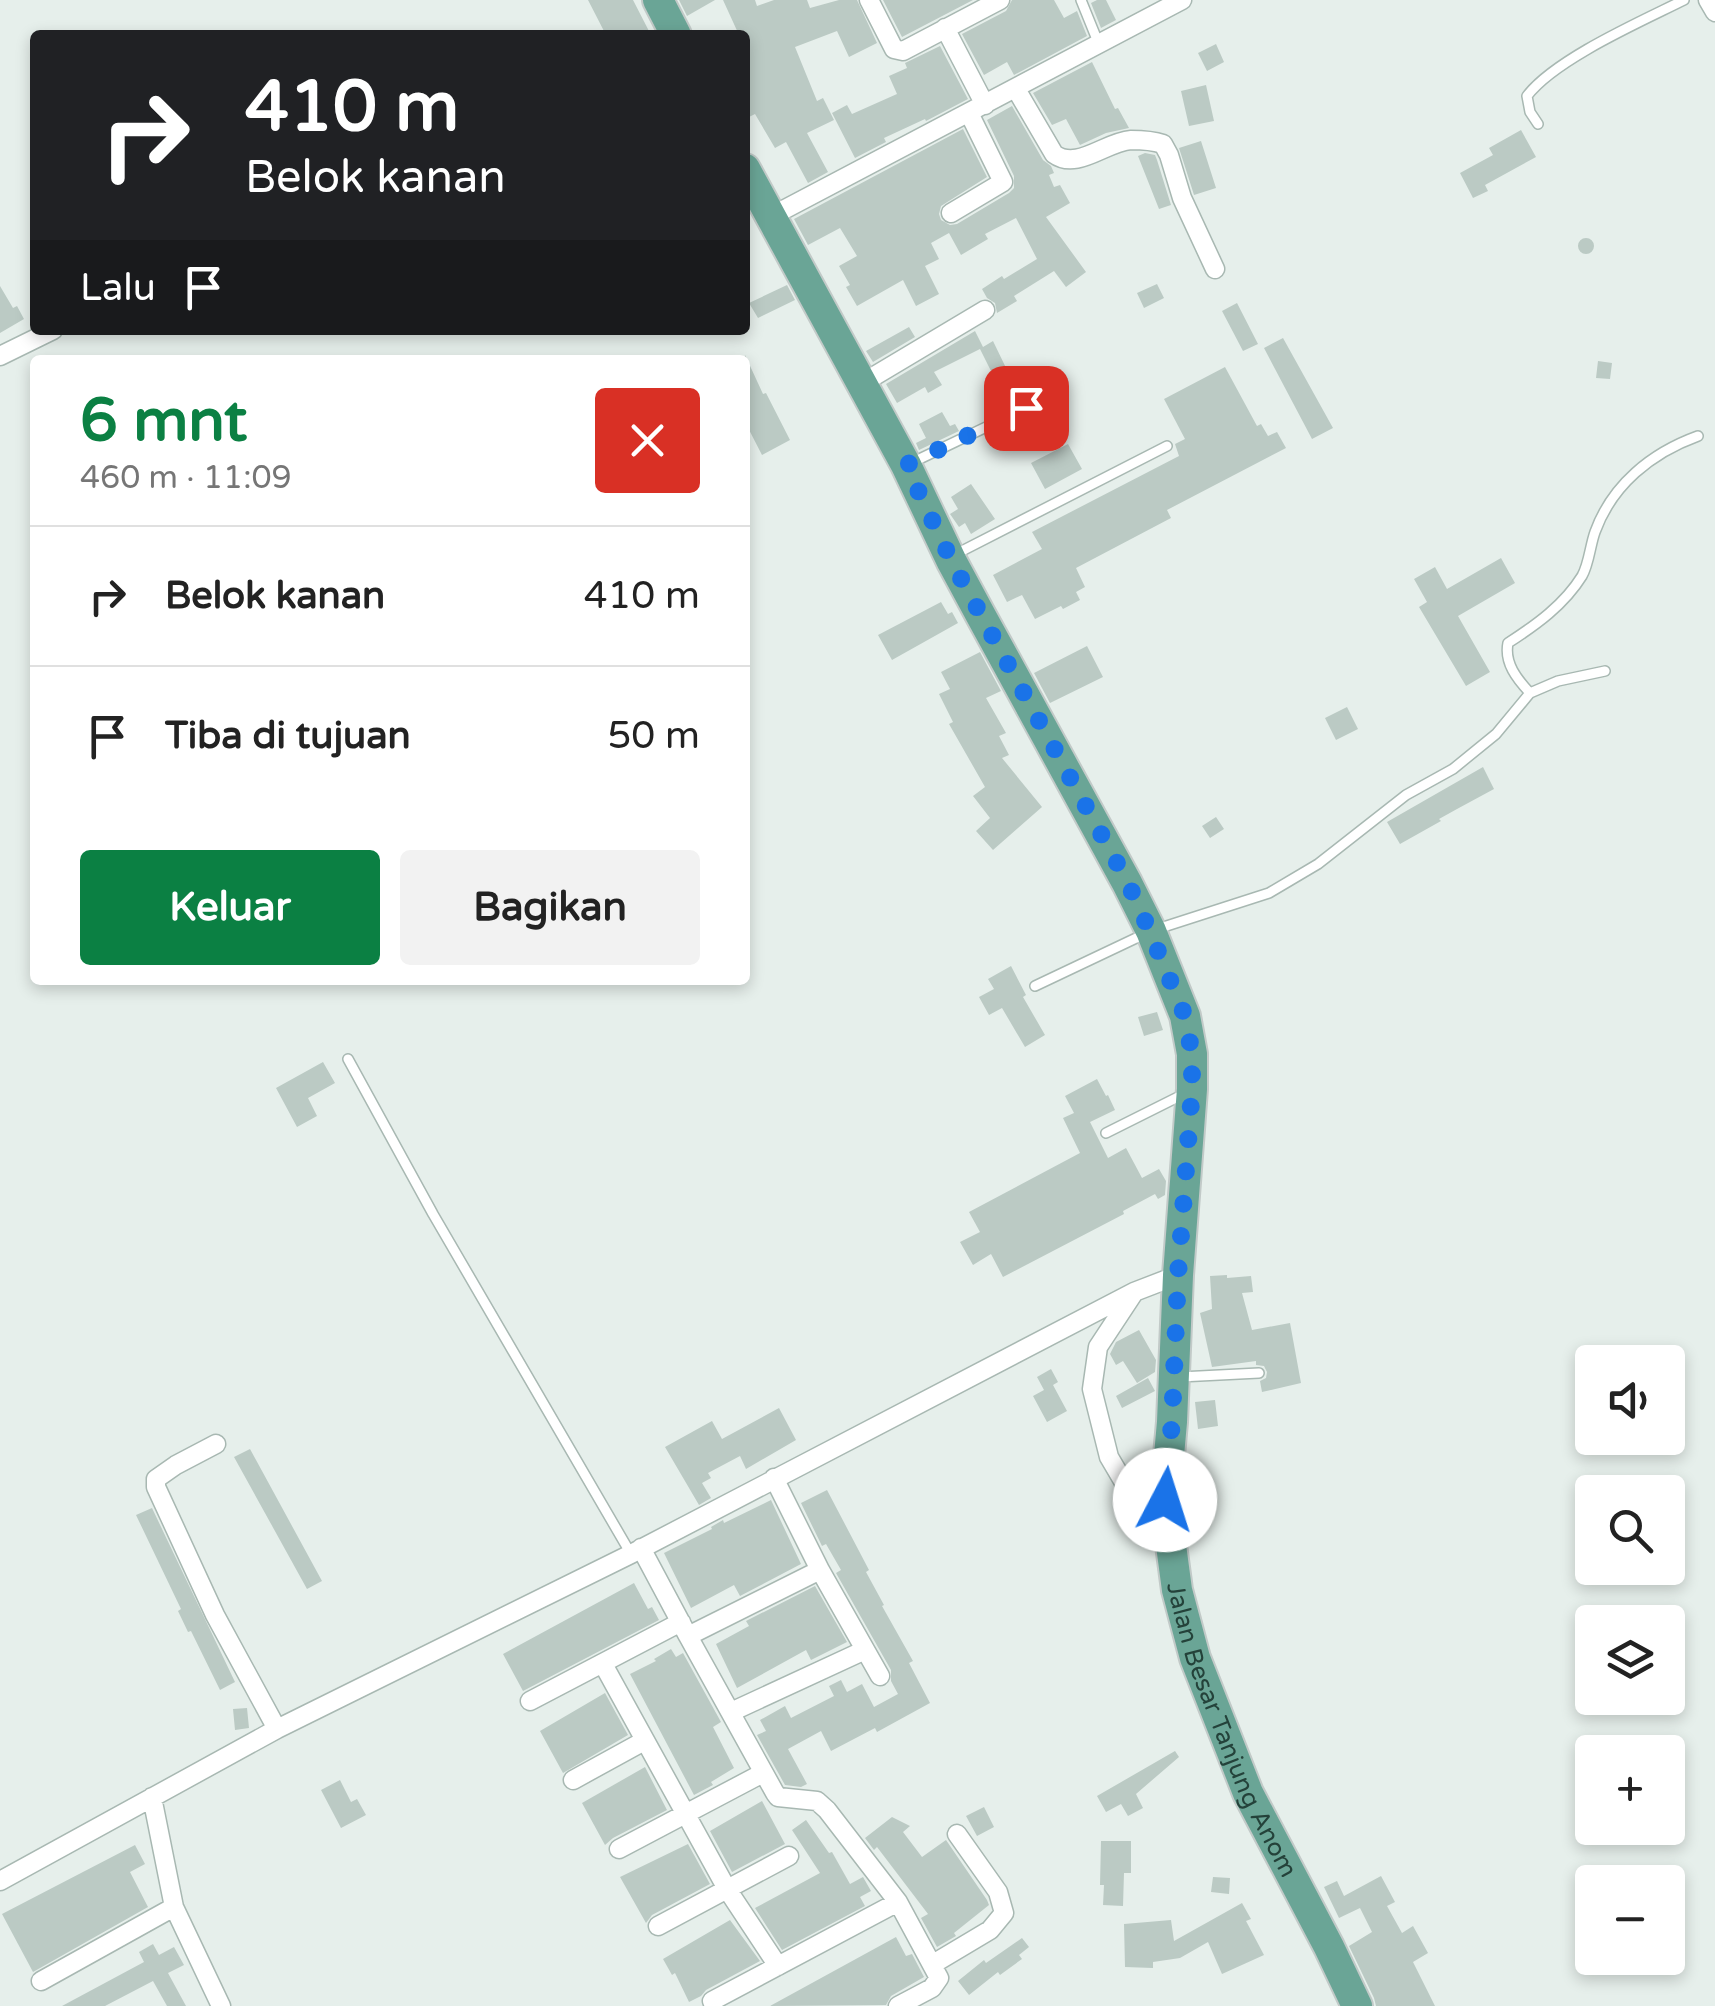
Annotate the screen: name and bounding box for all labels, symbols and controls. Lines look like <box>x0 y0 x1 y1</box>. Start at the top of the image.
text: 410 m <box>245 66 459 150</box>
icon: right <box>80 70 210 200</box>
text: Belok kanan <box>245 151 506 205</box>
icon: arrive <box>176 260 231 315</box>
text: Lalu <box>80 265 156 311</box>
pin <box>984 366 1069 451</box>
icon: arrive <box>999 381 1054 436</box>
text: 6 mnt <box>80 385 247 457</box>
button: close <box>595 388 700 493</box>
text: 460 m · 11:09 <box>80 459 292 497</box>
icon: right <box>80 569 135 624</box>
text: Belok kanan <box>165 573 385 619</box>
text: 410 m <box>584 573 700 619</box>
icon: arrive <box>80 709 135 764</box>
text: Tiba di tujuan <box>165 713 411 759</box>
text: 50 m <box>608 713 700 759</box>
button: Keluar <box>80 850 380 965</box>
button: Bagikan <box>400 850 700 965</box>
map controls <box>1575 1345 1685 1975</box>
button: sound <box>1575 1345 1685 1455</box>
position arrow <box>1113 1448 1217 1552</box>
button: search <box>1575 1475 1685 1585</box>
street label: Jalan Besar Tanjung Anom <box>1160 1581 1303 1882</box>
button: layers <box>1575 1605 1685 1715</box>
button: + <box>1575 1735 1685 1845</box>
button: − <box>1575 1865 1685 1975</box>

